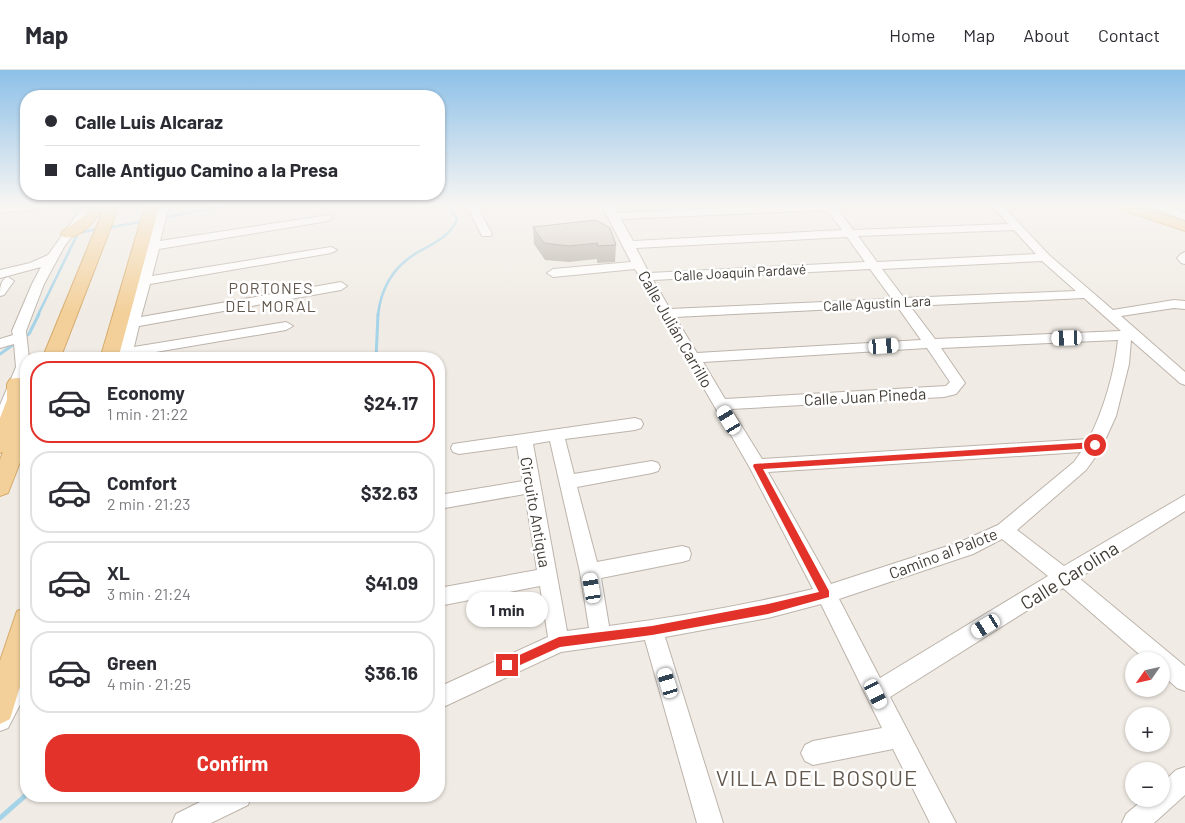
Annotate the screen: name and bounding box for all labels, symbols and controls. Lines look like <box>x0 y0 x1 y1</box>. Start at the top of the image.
text: Map <box>25 20 68 49</box>
text: Home <box>889 24 935 46</box>
text: Map <box>963 24 995 46</box>
text: About <box>1023 24 1070 46</box>
text: Contact <box>1098 24 1160 46</box>
text: Calle Luis Alcaraz <box>75 110 223 133</box>
text: Calle Antiguo Camino a la Presa <box>75 158 338 181</box>
street label: Calle Joaquín Pardavé <box>673 260 807 284</box>
street label: Calle Julián Carrillo <box>635 267 717 391</box>
district label: PORTONES DEL MORAL <box>225 278 317 315</box>
street label: Calle Agustín Lara <box>823 292 931 314</box>
car <box>1051 330 1082 346</box>
car <box>868 337 899 355</box>
icon: car <box>47 380 92 425</box>
text: Economy <box>107 381 185 404</box>
street label: Calle Juan Pineda <box>803 383 927 409</box>
text: $24.17 <box>364 391 418 414</box>
car <box>714 403 743 437</box>
text: 1 min · 21:22 <box>107 404 188 423</box>
route start <box>1084 434 1106 456</box>
street label: Circuito Antiqua <box>517 455 555 569</box>
icon: car <box>47 470 92 515</box>
text: Comfort <box>107 471 177 494</box>
text: $32.63 <box>361 481 418 504</box>
text: 2 min · 21:23 <box>107 494 191 513</box>
street label: Camino al Palote <box>886 524 1000 582</box>
street label: Calle Carolina <box>1016 536 1122 614</box>
icon: car <box>47 560 92 605</box>
text: XL <box>107 561 130 584</box>
text: $41.09 <box>365 571 418 594</box>
car <box>582 572 601 604</box>
text: 3 min · 21:24 <box>107 584 191 603</box>
callout: 1 min <box>466 592 548 628</box>
text: 1 min <box>489 600 525 619</box>
car <box>969 612 1002 640</box>
icon: car <box>47 650 92 695</box>
text: Green <box>107 651 157 674</box>
north arrow <box>1125 652 1170 698</box>
map controls <box>1125 652 1170 807</box>
route end <box>496 654 518 676</box>
text: $36.16 <box>365 661 418 684</box>
car <box>656 666 679 700</box>
text: 4 min · 21:25 <box>107 674 191 693</box>
car <box>862 677 889 711</box>
button: + <box>1125 707 1170 752</box>
button: Confirm <box>45 734 420 792</box>
button: − <box>1125 762 1170 807</box>
district label: VILLA DEL BOSQUE <box>716 764 918 790</box>

